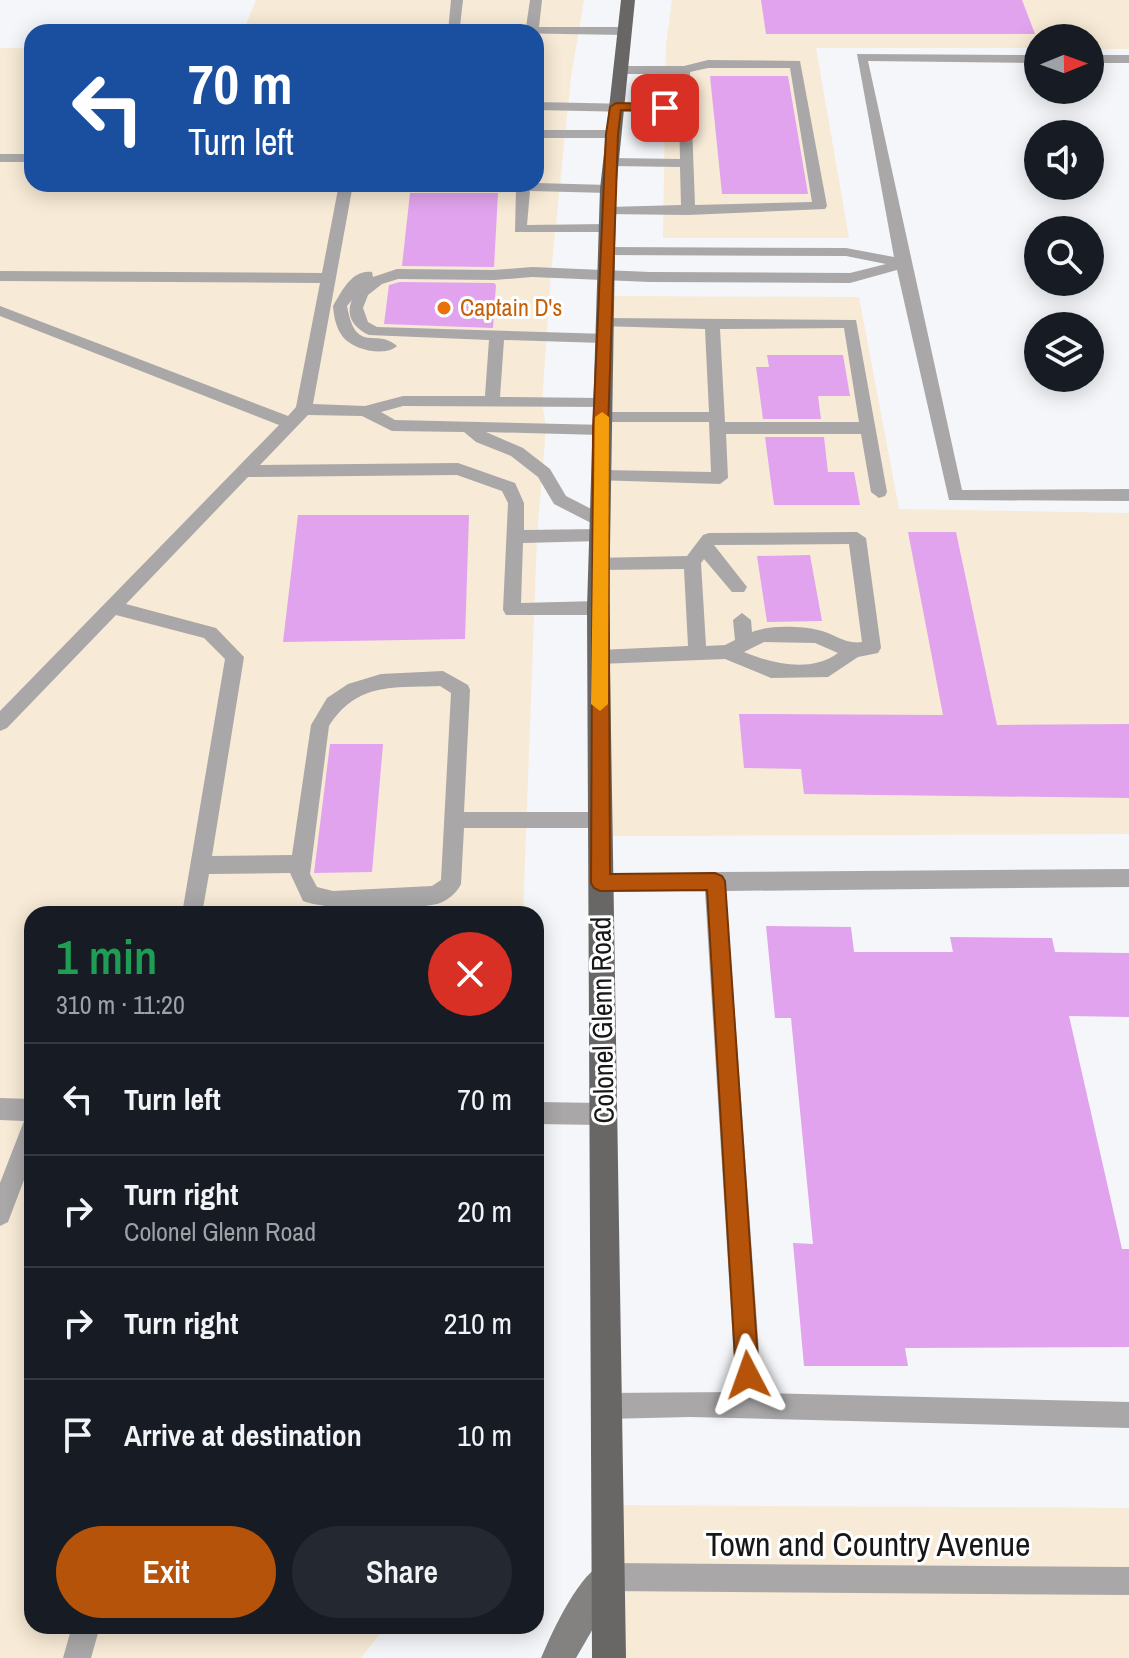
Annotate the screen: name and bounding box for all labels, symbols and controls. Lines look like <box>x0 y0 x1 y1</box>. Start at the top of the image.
north arrow <box>1024 24 1104 104</box>
map controls <box>1024 24 1104 392</box>
text: 70 m <box>188 46 293 121</box>
icon: left <box>56 56 160 160</box>
pin <box>631 74 699 142</box>
icon: arrive <box>643 86 687 130</box>
text: Turn left <box>188 118 294 166</box>
button: sound <box>1024 120 1104 200</box>
button: search <box>1024 216 1104 296</box>
place label: Captain D's <box>460 291 562 323</box>
marker: Captain D's <box>435 299 453 317</box>
button: layers <box>1024 312 1104 392</box>
street label: Colonel Glenn Road <box>581 916 623 1124</box>
text: 1 min <box>56 924 157 989</box>
button: close <box>428 932 512 1016</box>
text: 310 m · 11:20 <box>56 987 185 1022</box>
icon: left <box>56 1077 100 1121</box>
text: Turn left <box>124 1079 221 1119</box>
text: 70 m <box>457 1079 512 1119</box>
text: Turn right <box>124 1174 238 1214</box>
icon: right <box>56 1189 100 1233</box>
text: 20 m <box>457 1191 512 1231</box>
text: Colonel Glenn Road <box>124 1214 316 1249</box>
icon: right <box>56 1301 100 1345</box>
text: Turn right <box>124 1303 238 1343</box>
text: 210 m <box>444 1303 512 1343</box>
position arrow <box>706 1333 790 1417</box>
icon: arrive <box>56 1413 100 1457</box>
text: Arrive at destination <box>124 1415 362 1455</box>
text: 10 m <box>457 1415 512 1455</box>
street label: Town and Country Avenue <box>705 1521 1031 1567</box>
button: Exit <box>56 1526 276 1618</box>
button: Share <box>292 1526 512 1618</box>

